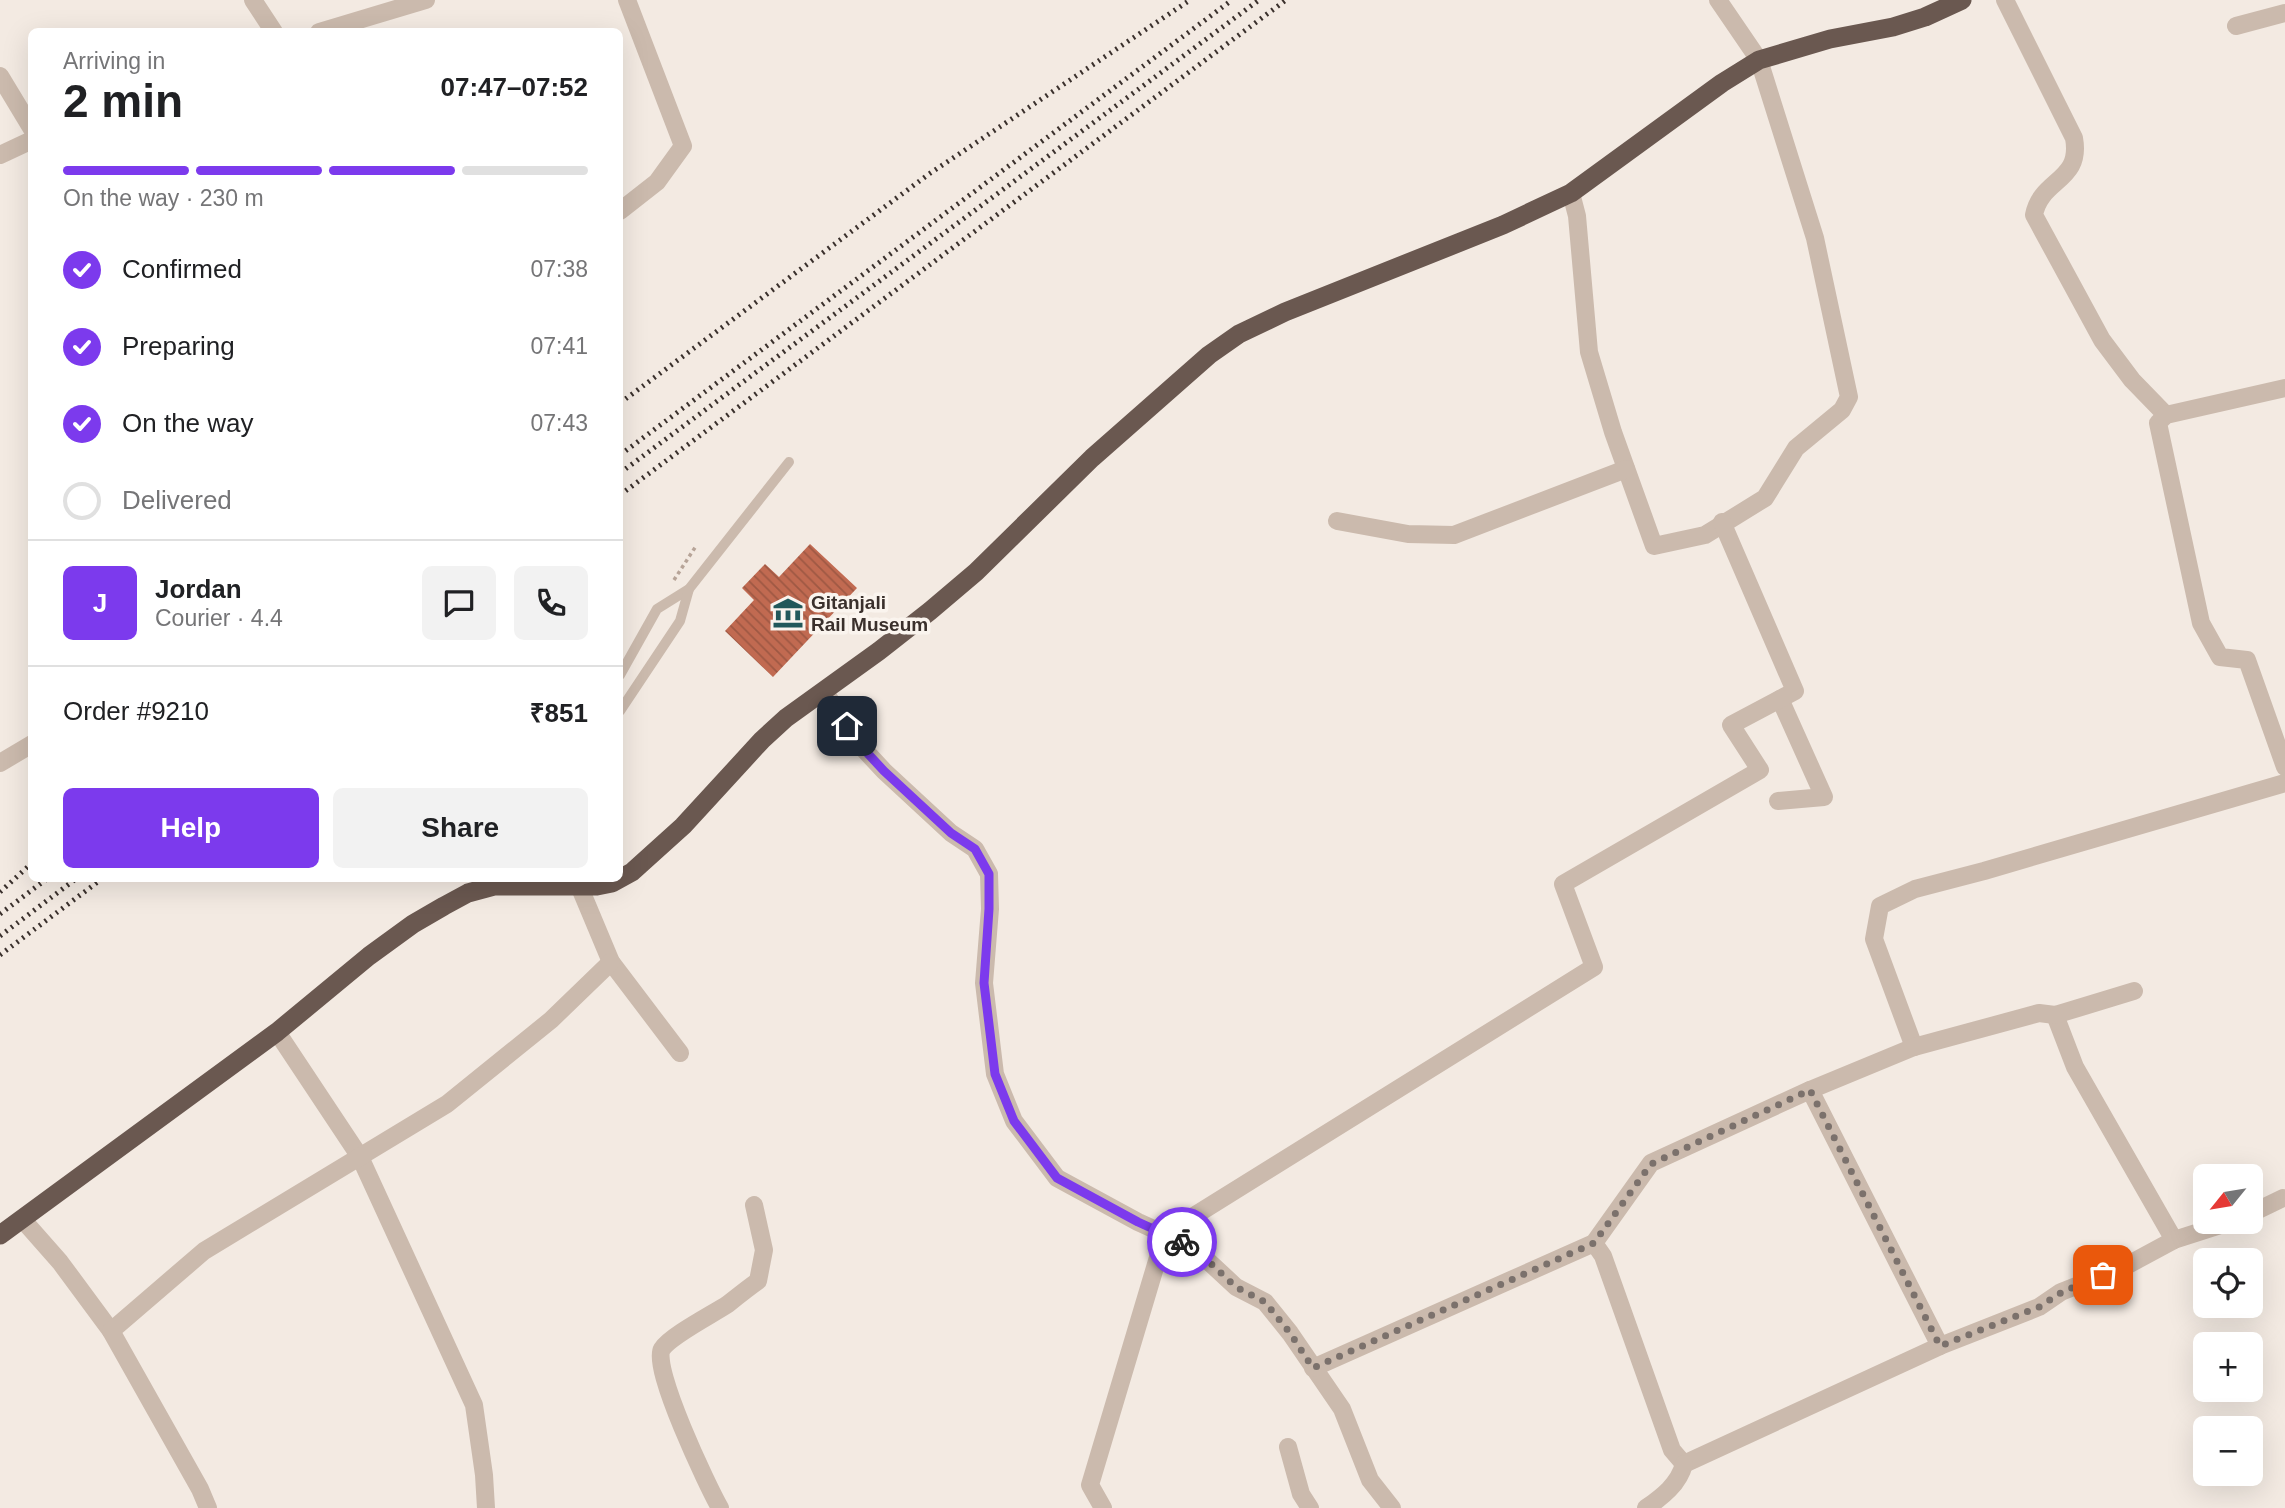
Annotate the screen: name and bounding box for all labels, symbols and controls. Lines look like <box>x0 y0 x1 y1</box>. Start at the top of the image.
text: Arriving in <box>63 48 165 74</box>
text: 07:47–07:52 <box>441 72 588 102</box>
text: 2 min <box>63 75 183 127</box>
text: On the way · 230 m <box>63 185 264 211</box>
icon: check <box>63 251 101 289</box>
text: Confirmed <box>122 254 242 284</box>
text: 07:38 <box>530 256 588 282</box>
icon: check <box>63 328 101 366</box>
text: Preparing <box>122 331 235 361</box>
text: 07:41 <box>530 333 588 359</box>
icon: check <box>63 405 101 443</box>
text: On the way <box>122 408 254 438</box>
text: 07:43 <box>530 410 588 436</box>
text: Delivered <box>122 485 232 515</box>
button: chat <box>422 566 496 640</box>
button: phone <box>514 566 588 640</box>
text: Jordan <box>155 574 242 604</box>
text: J <box>93 588 107 618</box>
place label: Gitanjali Rail Museum <box>811 592 928 635</box>
museum icon: Gitanjali Rail Museum <box>771 596 805 630</box>
text: Courier · 4.4 <box>155 605 283 631</box>
text: Order #9210 <box>63 696 209 726</box>
pin <box>817 696 877 756</box>
text: ₹851 <box>530 698 588 728</box>
icon: home <box>828 707 866 745</box>
button: Help <box>63 788 319 868</box>
button: Share <box>333 788 588 868</box>
north arrow <box>2193 1164 2263 1234</box>
map controls <box>2193 1164 2263 1486</box>
courier <box>1147 1207 1217 1277</box>
icon: bike <box>1163 1223 1201 1261</box>
pin <box>2073 1245 2133 1305</box>
button: locate <box>2193 1248 2263 1318</box>
icon: bag <box>2084 1256 2122 1294</box>
button: + <box>2193 1332 2263 1402</box>
button: − <box>2193 1416 2263 1486</box>

